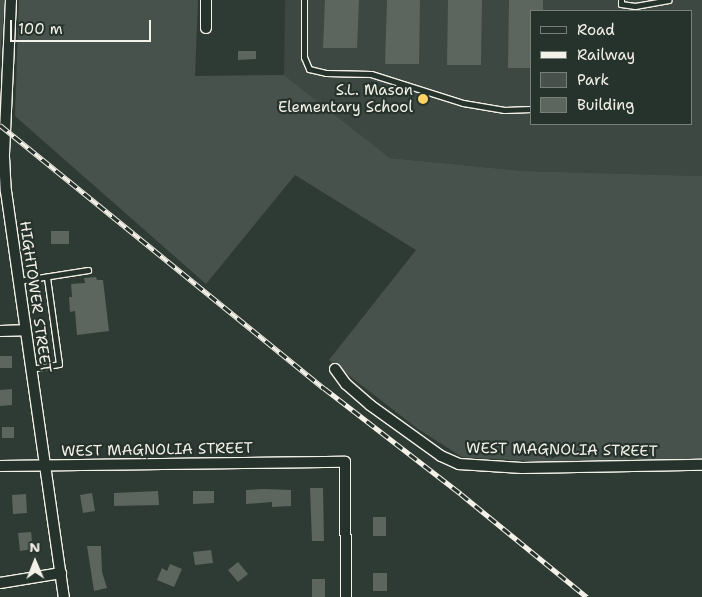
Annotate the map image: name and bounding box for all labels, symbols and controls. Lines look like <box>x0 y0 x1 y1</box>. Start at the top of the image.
scale bar <box>12 10 154 42</box>
legend <box>530 10 692 125</box>
text: 100 m <box>18 19 63 39</box>
text: Road <box>577 20 615 40</box>
text: Railway <box>577 45 635 65</box>
text: Park <box>577 70 609 90</box>
place label: S.L. Mason Elementary School <box>278 81 413 116</box>
marker: S.L. Mason Elementary School <box>417 93 429 105</box>
text: Building <box>577 95 634 115</box>
street label: HIGHTOWER STREET <box>15 220 55 374</box>
street label: WEST MAGNOLIA STREET <box>61 439 253 461</box>
street label: WEST MAGNOLIA STREET <box>466 439 658 461</box>
north arrow <box>10 537 60 587</box>
text: N <box>29 538 40 556</box>

